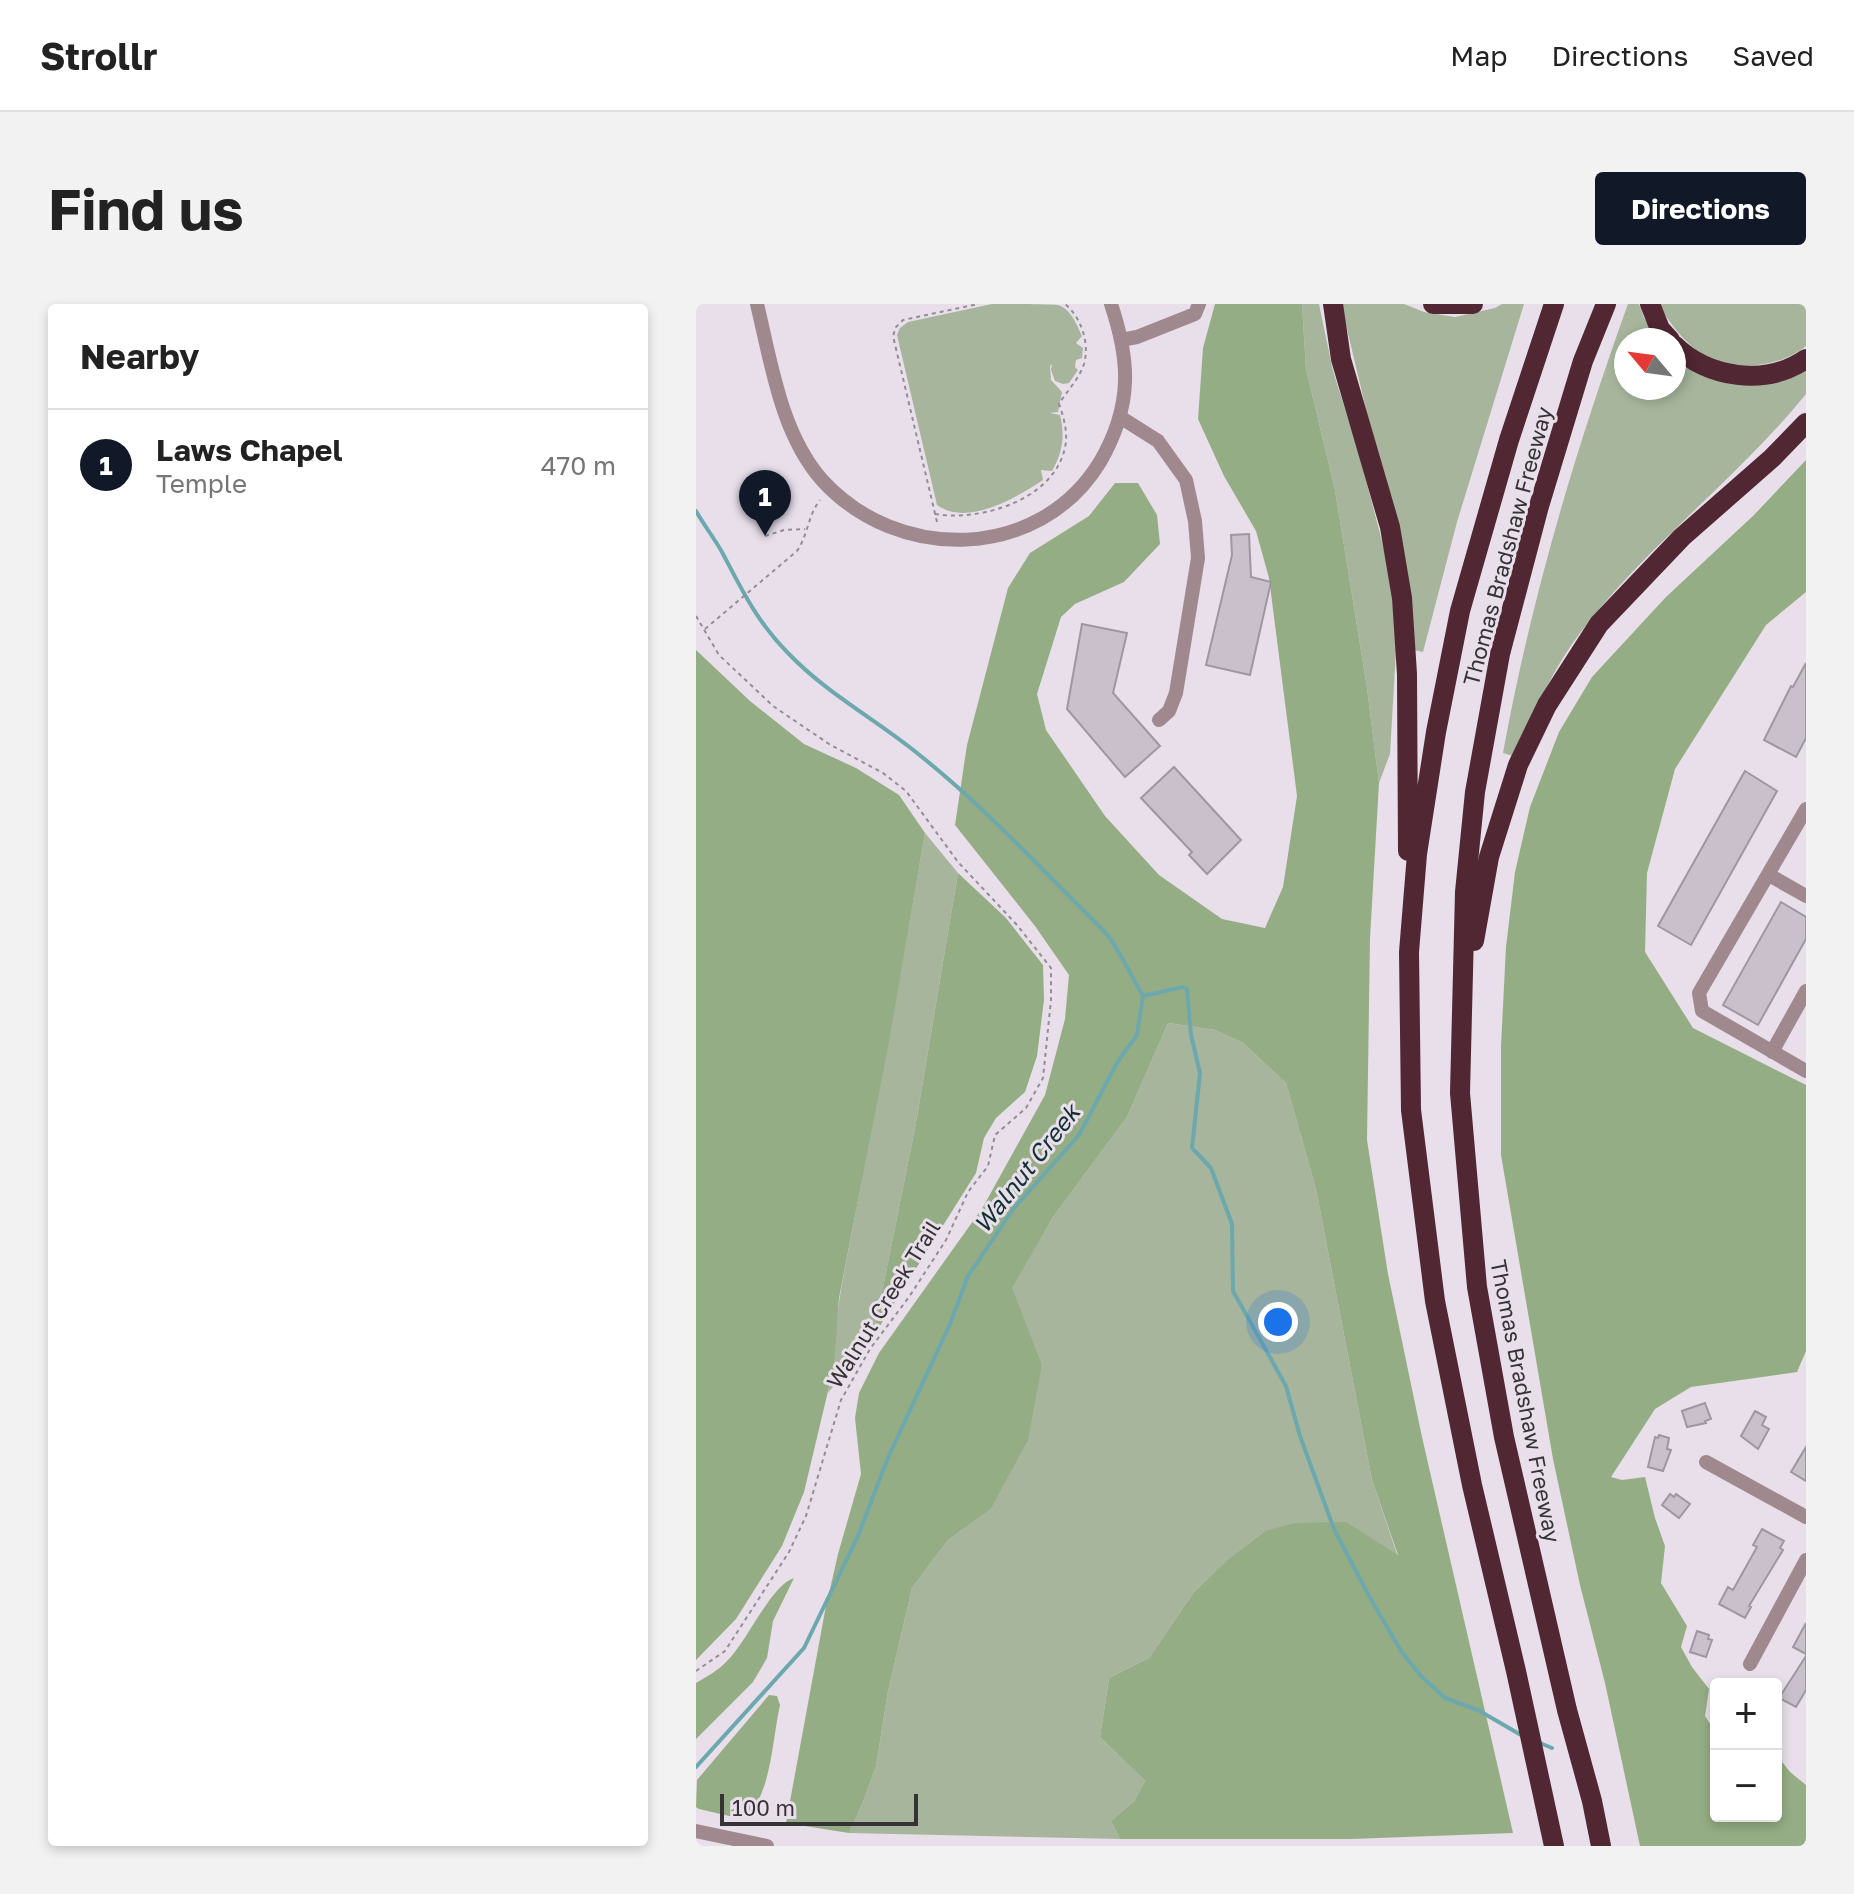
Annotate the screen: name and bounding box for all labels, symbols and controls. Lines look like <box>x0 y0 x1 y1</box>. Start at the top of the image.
text: Strollr <box>40 33 158 78</box>
text: Map <box>1450 39 1507 72</box>
text: Directions <box>1551 39 1688 72</box>
text: Saved <box>1732 39 1814 72</box>
button: Directions <box>1595 172 1806 245</box>
text: Find us <box>48 175 244 242</box>
north arrow <box>1614 328 1686 400</box>
text: Nearby <box>80 336 200 376</box>
street label: Thomas Bradshaw Freeway <box>1457 404 1557 688</box>
text: Laws Chapel <box>156 432 343 468</box>
text: 1 <box>99 450 113 481</box>
text: 470 m <box>541 450 616 481</box>
text: Temple <box>156 468 247 499</box>
pin: 1 <box>739 470 791 536</box>
water label: Walnut Creek <box>967 1096 1087 1238</box>
street label: Walnut Creek Trail <box>820 1215 946 1393</box>
street label: Thomas Bradshaw Freeway <box>1485 1257 1567 1545</box>
your location <box>1258 1302 1298 1342</box>
map controls <box>1710 1678 1782 1822</box>
button: + <box>1710 1678 1782 1750</box>
button: − <box>1710 1750 1782 1822</box>
scale bar <box>720 1790 918 1826</box>
text: 100 m <box>732 1794 795 1821</box>

